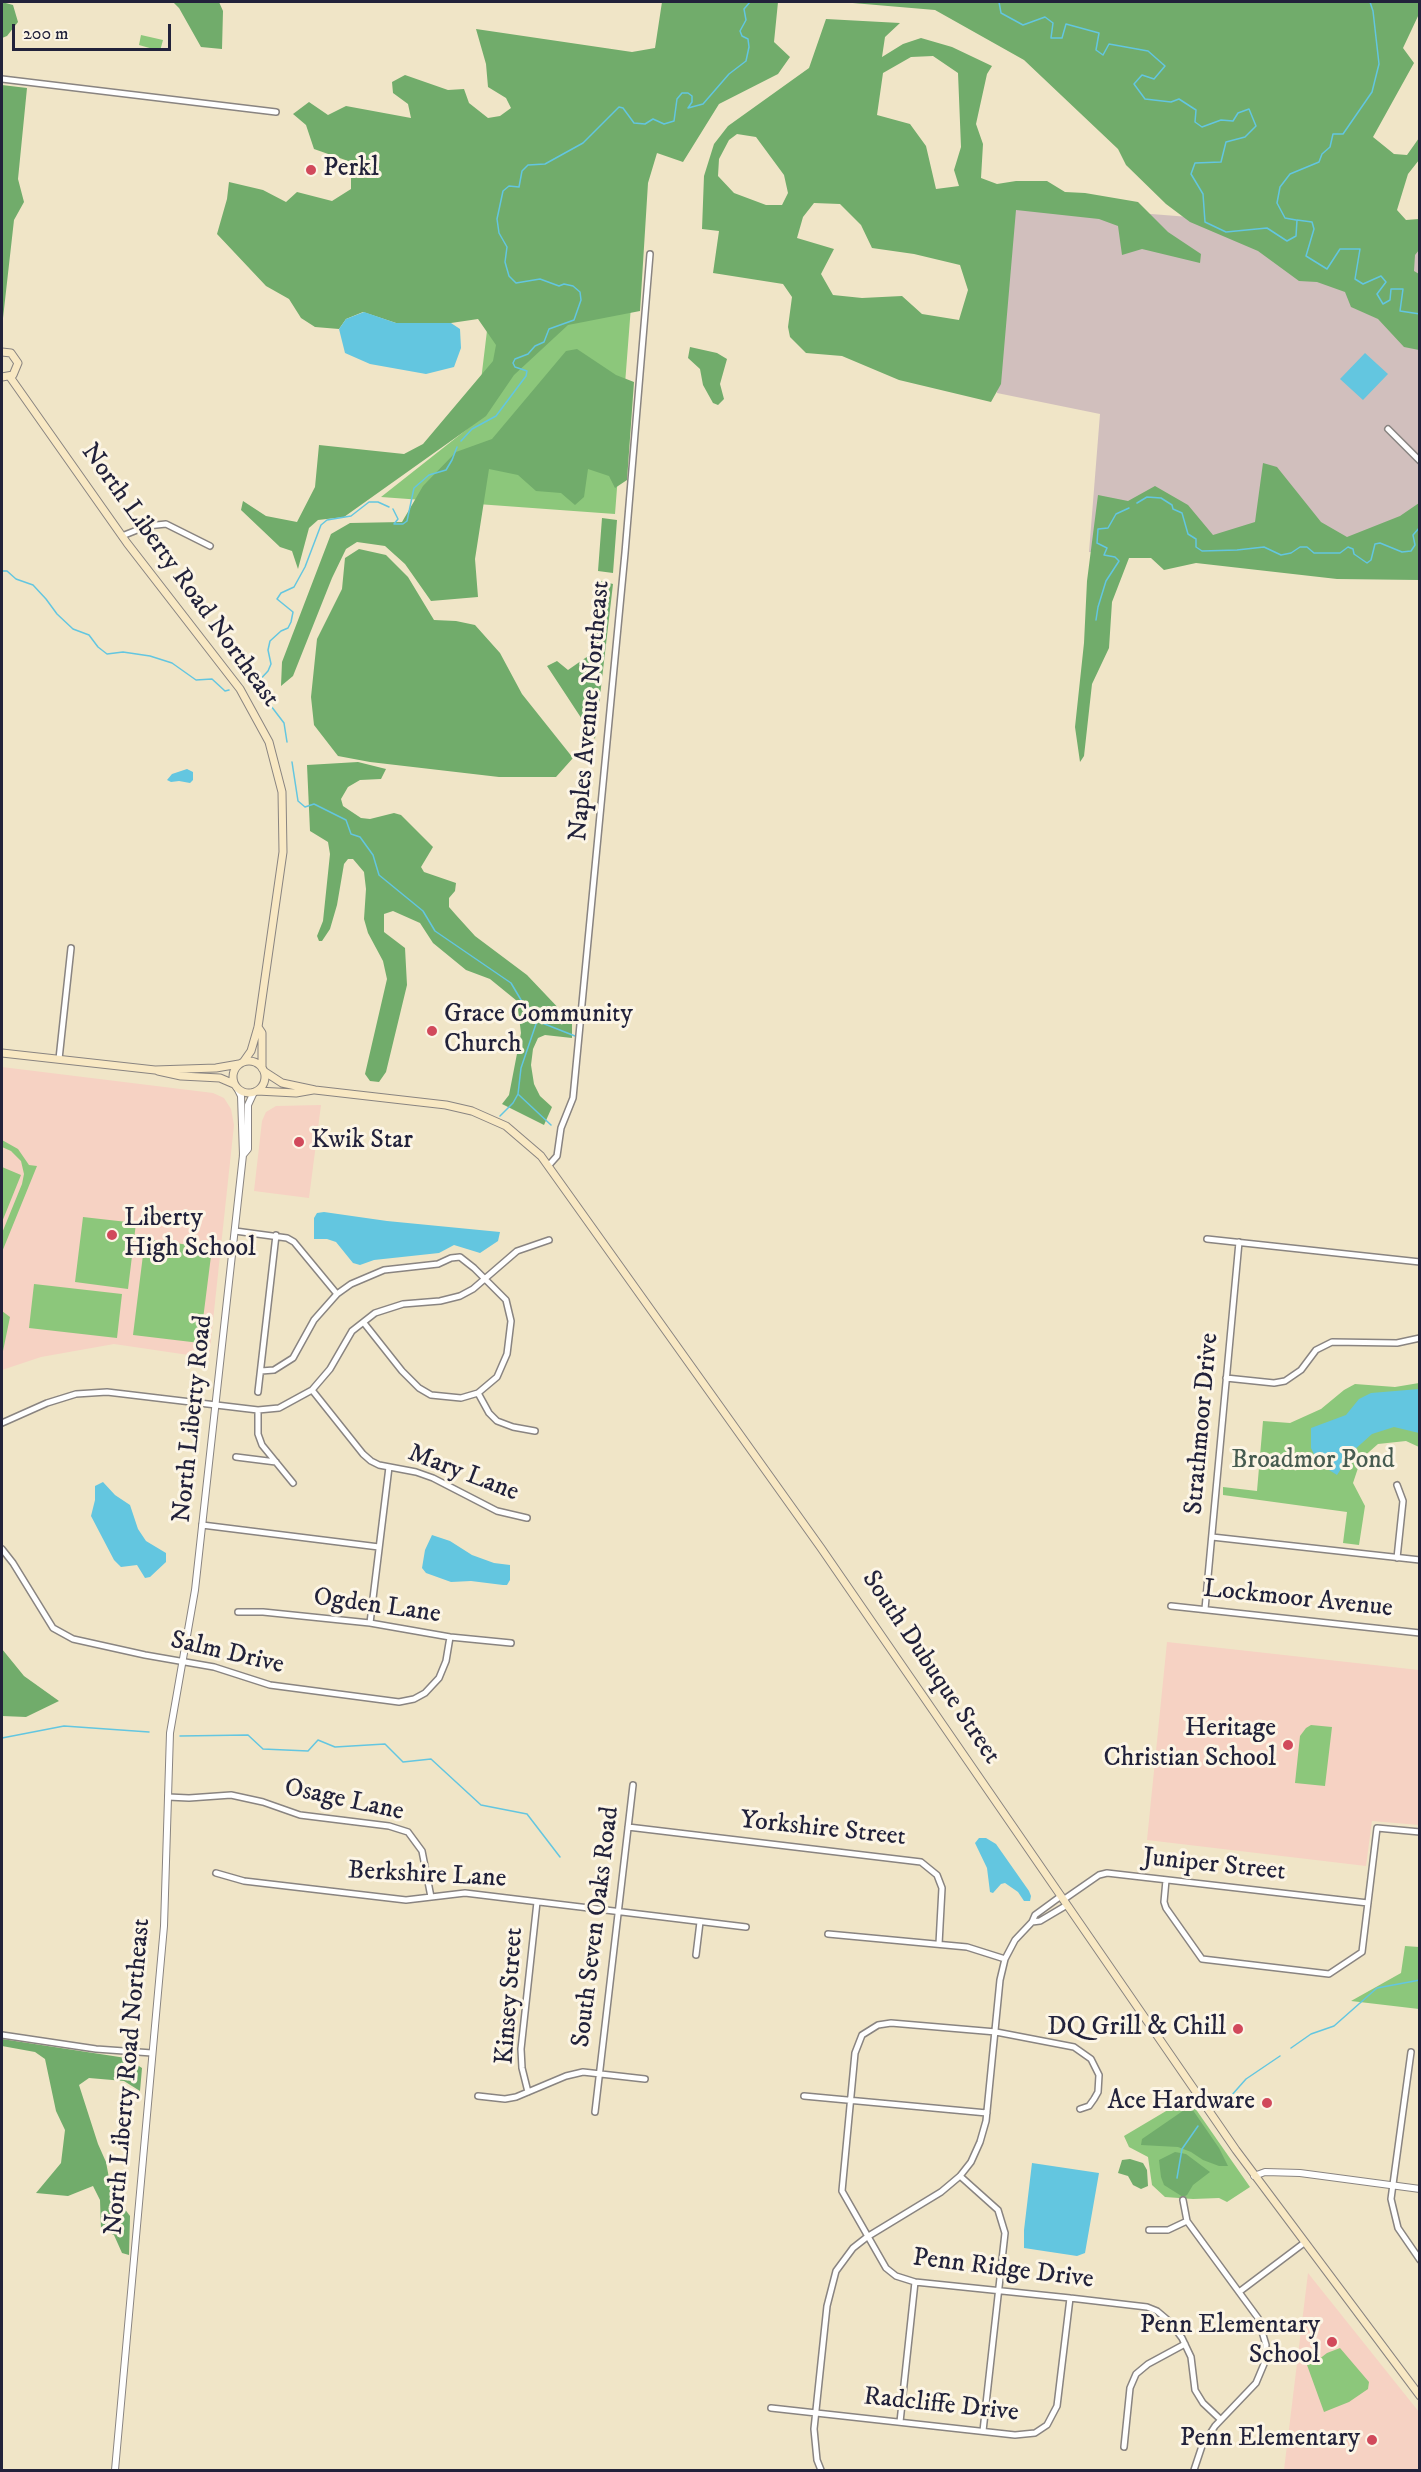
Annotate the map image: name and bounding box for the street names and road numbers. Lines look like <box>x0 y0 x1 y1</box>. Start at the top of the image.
street label: North Liberty Road Northeast <box>73 438 285 714</box>
street label: Naples Avenue Northeast <box>564 579 618 843</box>
street label: North Liberty Road <box>168 1314 220 1524</box>
street label: Strathmoor Drive <box>1180 1332 1226 1516</box>
street label: Mary Lane <box>403 1439 523 1509</box>
street label: South Dubuque Street <box>854 1565 1006 1771</box>
street label: Lockmoor Avenue <box>1202 1575 1394 1625</box>
street label: Ogden Lane <box>311 1583 443 1631</box>
street label: Salm Drive <box>167 1626 287 1682</box>
street label: Osage Lane <box>281 1773 407 1829</box>
street label: South Seven Oaks Road <box>567 1805 627 2049</box>
street label: Yorkshire Street <box>739 1806 907 1854</box>
street label: Juniper Street <box>1141 1843 1287 1889</box>
street label: Berkshire Lane <box>347 1856 507 1896</box>
street label: North Liberty Road Northeast <box>100 1917 158 2237</box>
street label: Kinsey Street <box>491 1926 531 2066</box>
street label: Penn Ridge Drive <box>911 2243 1095 2297</box>
street label: Radcliffe Drive <box>862 2382 1020 2430</box>

